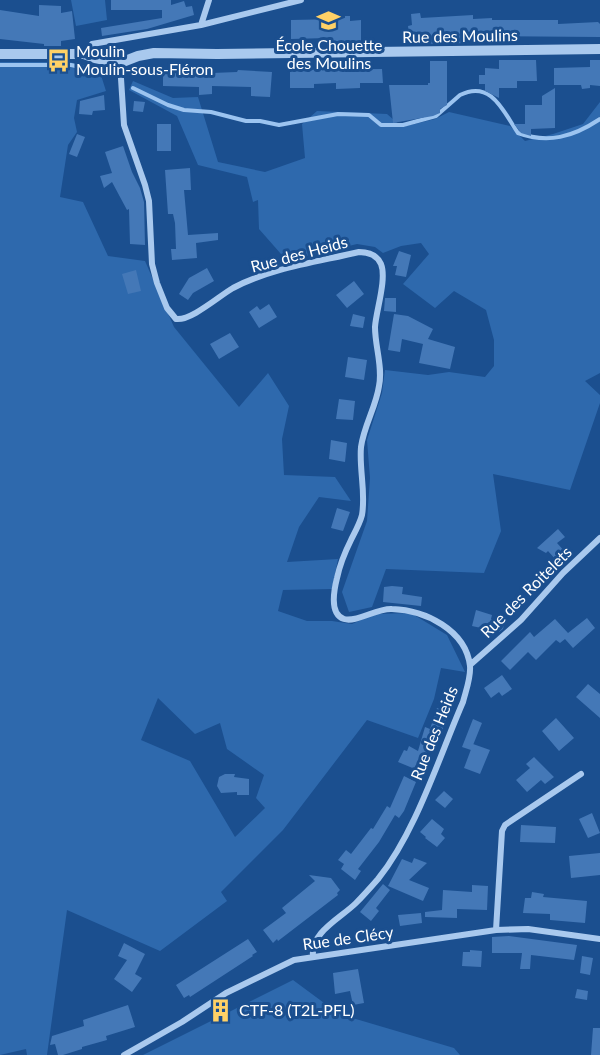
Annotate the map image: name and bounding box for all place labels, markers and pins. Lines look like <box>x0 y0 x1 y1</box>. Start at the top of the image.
school or university icon: École Chouette des Moulins <box>316 7 342 33</box>
place label: École Chouette des Moulins <box>275 35 383 72</box>
place label: Moulin Moulin-sous-Fléron <box>76 41 214 78</box>
bus stop icon: Moulin Moulin-sous-Fléron <box>45 47 71 73</box>
building icon: CTF-8 (T2L-PFL) <box>208 997 234 1023</box>
place label: CTF-8 (T2L-PFL) <box>239 1000 354 1019</box>

